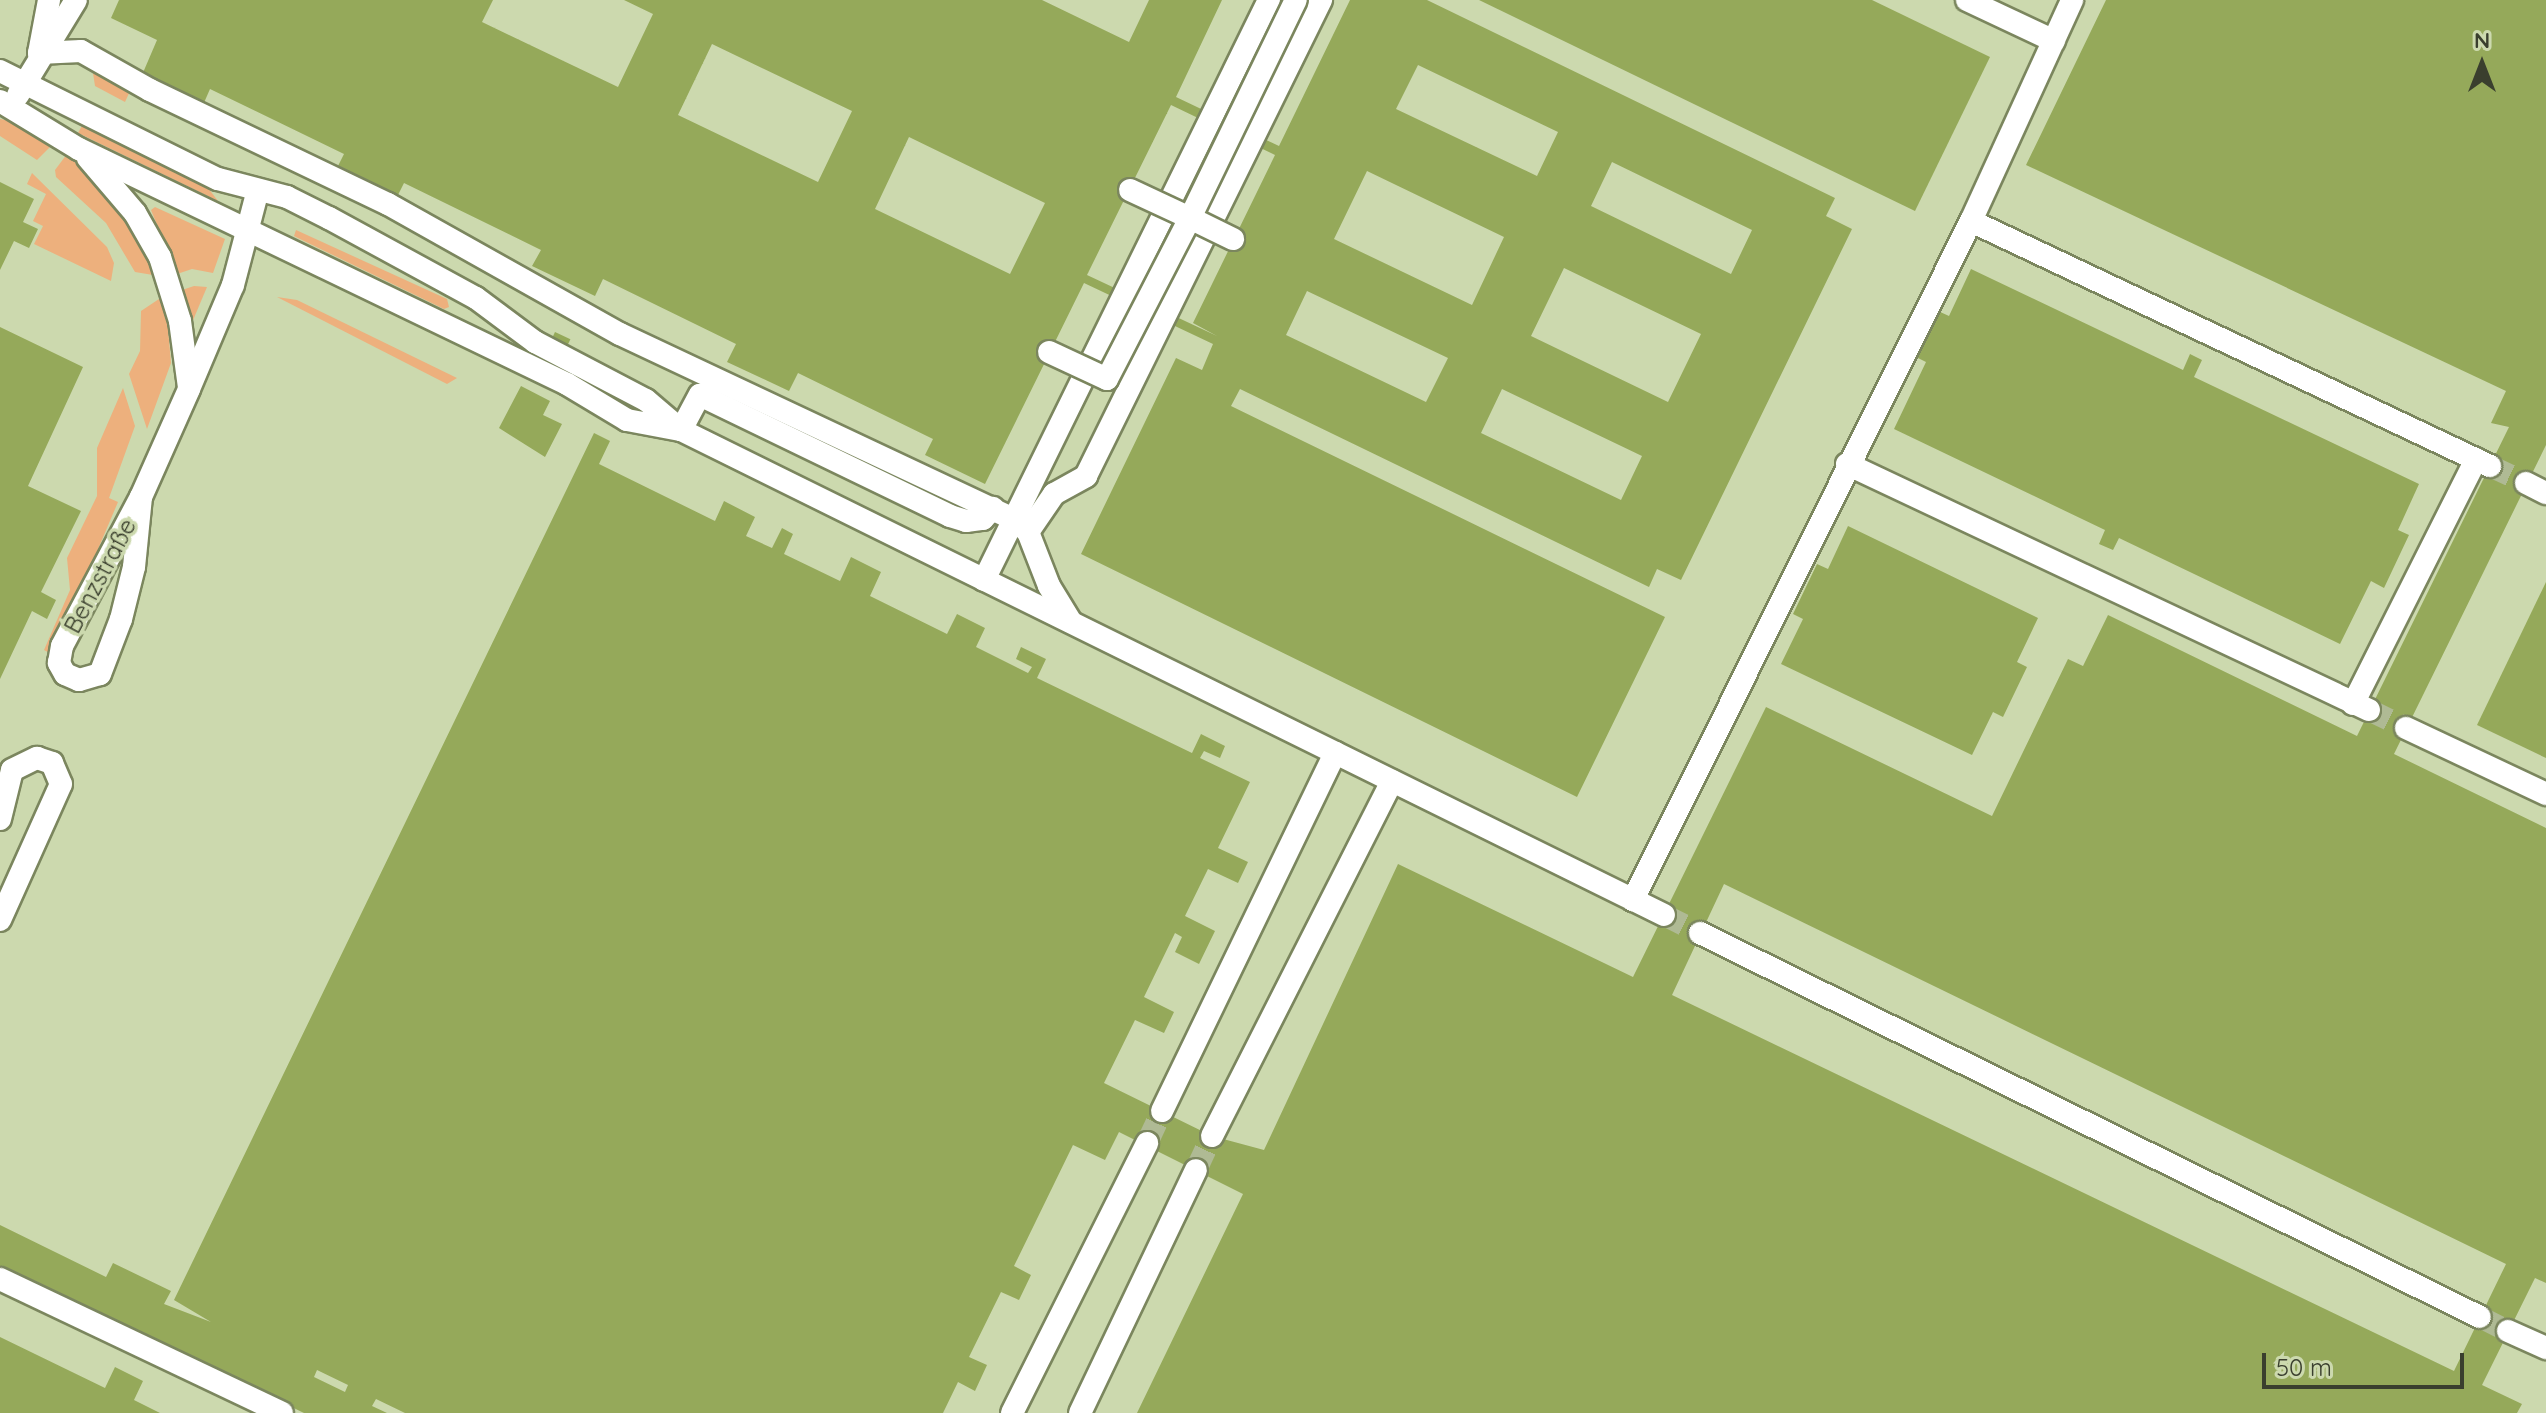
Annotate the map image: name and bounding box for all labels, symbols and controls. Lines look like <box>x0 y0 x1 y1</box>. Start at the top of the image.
north arrow <box>2442 24 2522 104</box>
text: N <box>2474 26 2490 54</box>
street label: Benzstraße <box>58 514 142 638</box>
scale bar <box>2266 1337 2468 1387</box>
text: 50 m <box>2276 1352 2332 1382</box>

